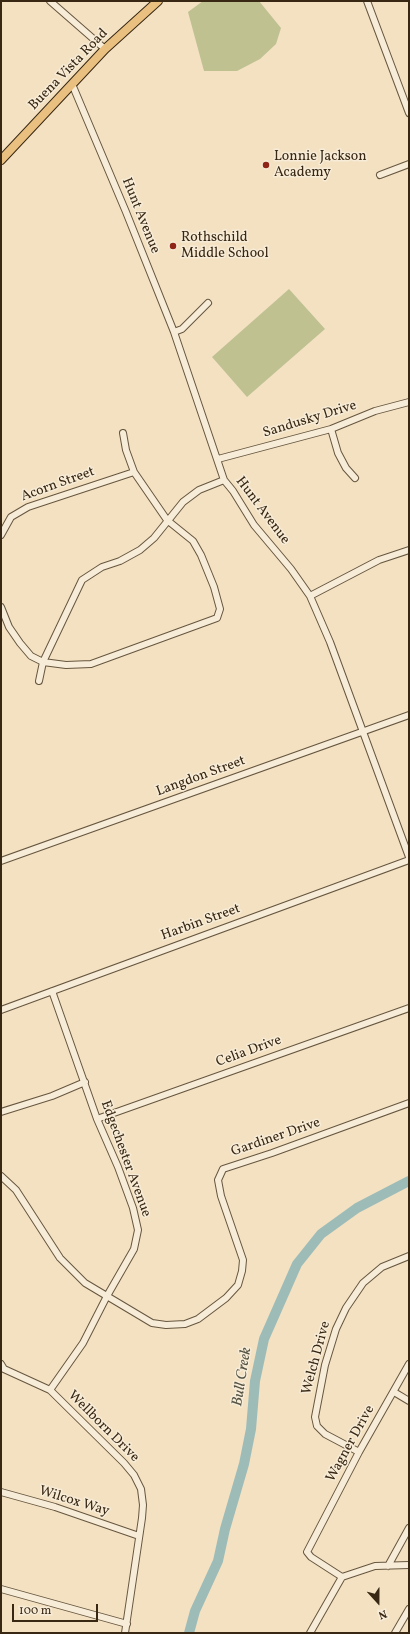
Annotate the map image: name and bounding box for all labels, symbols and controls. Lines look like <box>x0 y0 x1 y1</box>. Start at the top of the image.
street label: Buena Vista Road <box>26 26 112 114</box>
place label: Lonnie Jackson Academy <box>274 149 367 182</box>
marker: Lonnie Jackson Academy <box>261 160 271 170</box>
street label: Hunt Avenue <box>117 176 163 256</box>
place label: Rothschild Middle School <box>181 230 269 262</box>
marker: Rothschild Middle School <box>168 241 178 251</box>
street label: Sandusky Drive <box>261 398 359 442</box>
street label: Acorn Street <box>19 464 97 506</box>
street label: Hunt Avenue <box>231 474 293 548</box>
street label: Langdon Street <box>154 753 248 801</box>
street label: Harbin Street <box>159 901 243 945</box>
street label: Celia Drive <box>214 1032 284 1072</box>
street label: Edgechester Avenue <box>96 1098 154 1220</box>
street label: Gardiner Drive <box>229 1115 323 1161</box>
street label: Welch Drive <box>299 1320 335 1396</box>
water label: Bull Creek <box>229 1346 257 1408</box>
street label: Wellborn Drive <box>64 1388 142 1466</box>
street label: Wagner Drive <box>323 1403 379 1485</box>
street label: Wilcox Way <box>37 1483 111 1521</box>
north arrow <box>358 1582 398 1622</box>
scale bar <box>14 1596 100 1622</box>
text: 100 m <box>19 1603 51 1619</box>
text: N <box>376 1605 389 1622</box>

